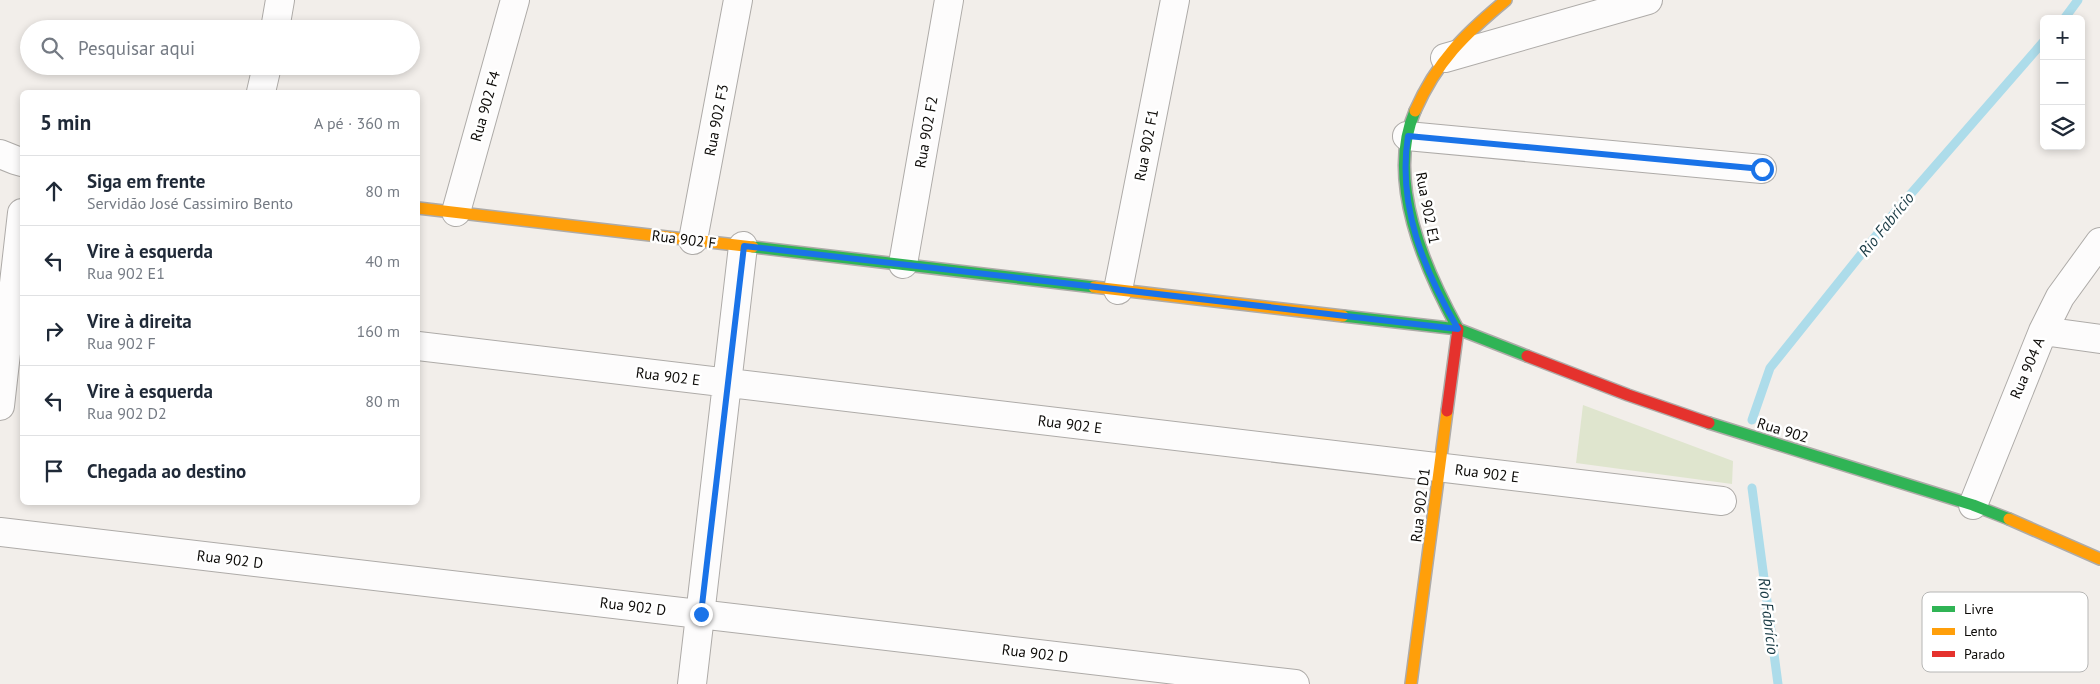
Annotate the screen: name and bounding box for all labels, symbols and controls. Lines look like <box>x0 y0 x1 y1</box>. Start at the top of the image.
map controls <box>2040 15 2085 150</box>
button: + <box>2040 15 2085 60</box>
search box <box>20 20 420 75</box>
icon: search <box>38 34 66 62</box>
text: Pesquisar aqui <box>78 36 195 60</box>
button: − <box>2040 60 2085 105</box>
street label: Rua 902 F4 <box>466 68 504 144</box>
street label: Rua 902 F3 <box>700 82 732 158</box>
street label: Rua 902 F2 <box>910 95 942 169</box>
button: layers <box>2040 105 2085 150</box>
street label: Rua 902 F1 <box>1130 107 1162 183</box>
text: 5 min <box>40 109 91 136</box>
text: A pé · 360 m <box>314 113 400 133</box>
route start <box>1751 158 1774 181</box>
text: Siga em frente <box>87 169 205 193</box>
street label: Rua 902 E1 <box>1412 170 1444 246</box>
icon: ahead <box>40 177 68 205</box>
text: 80 m <box>365 181 400 201</box>
water label: Rio Fabrício <box>1854 188 1918 260</box>
text: Servidão José Cassimiro Bento <box>87 193 293 213</box>
street label: Rua 902 F <box>651 226 717 252</box>
text: Vire à esquerda <box>87 239 213 263</box>
icon: left <box>40 247 68 275</box>
text: 40 m <box>365 251 400 271</box>
text: Rua 902 E1 <box>87 263 165 283</box>
text: Vire à direita <box>87 309 192 333</box>
icon: right <box>40 317 68 345</box>
text: 160 m <box>357 321 400 341</box>
text: Rua 902 F <box>87 333 156 353</box>
street label: Rua 904 A <box>2006 334 2049 402</box>
street label: Rua 902 E <box>635 363 701 389</box>
text: Vire à esquerda <box>87 379 213 403</box>
icon: left <box>40 387 68 415</box>
text: 80 m <box>365 391 400 411</box>
text: Rua 902 D2 <box>87 403 167 423</box>
street label: Rua 902 E <box>1037 411 1103 437</box>
street label: Rua 902 <box>1755 413 1811 447</box>
icon: arrive <box>40 457 68 485</box>
text: Chegada ao destino <box>87 459 246 483</box>
street label: Rua 902 E <box>1454 460 1520 486</box>
street label: Rua 902 D1 <box>1406 467 1434 543</box>
street label: Rua 902 D <box>196 546 264 572</box>
water label: Rio Fabrício <box>1754 576 1784 656</box>
legend <box>1922 592 2088 672</box>
street label: Rua 902 D <box>599 593 667 619</box>
text: Livre <box>1964 600 1994 618</box>
route end <box>690 603 713 626</box>
text: Lento <box>1964 622 1997 640</box>
street label: Rua 902 D <box>1001 640 1069 666</box>
text: Parado <box>1964 645 2005 663</box>

